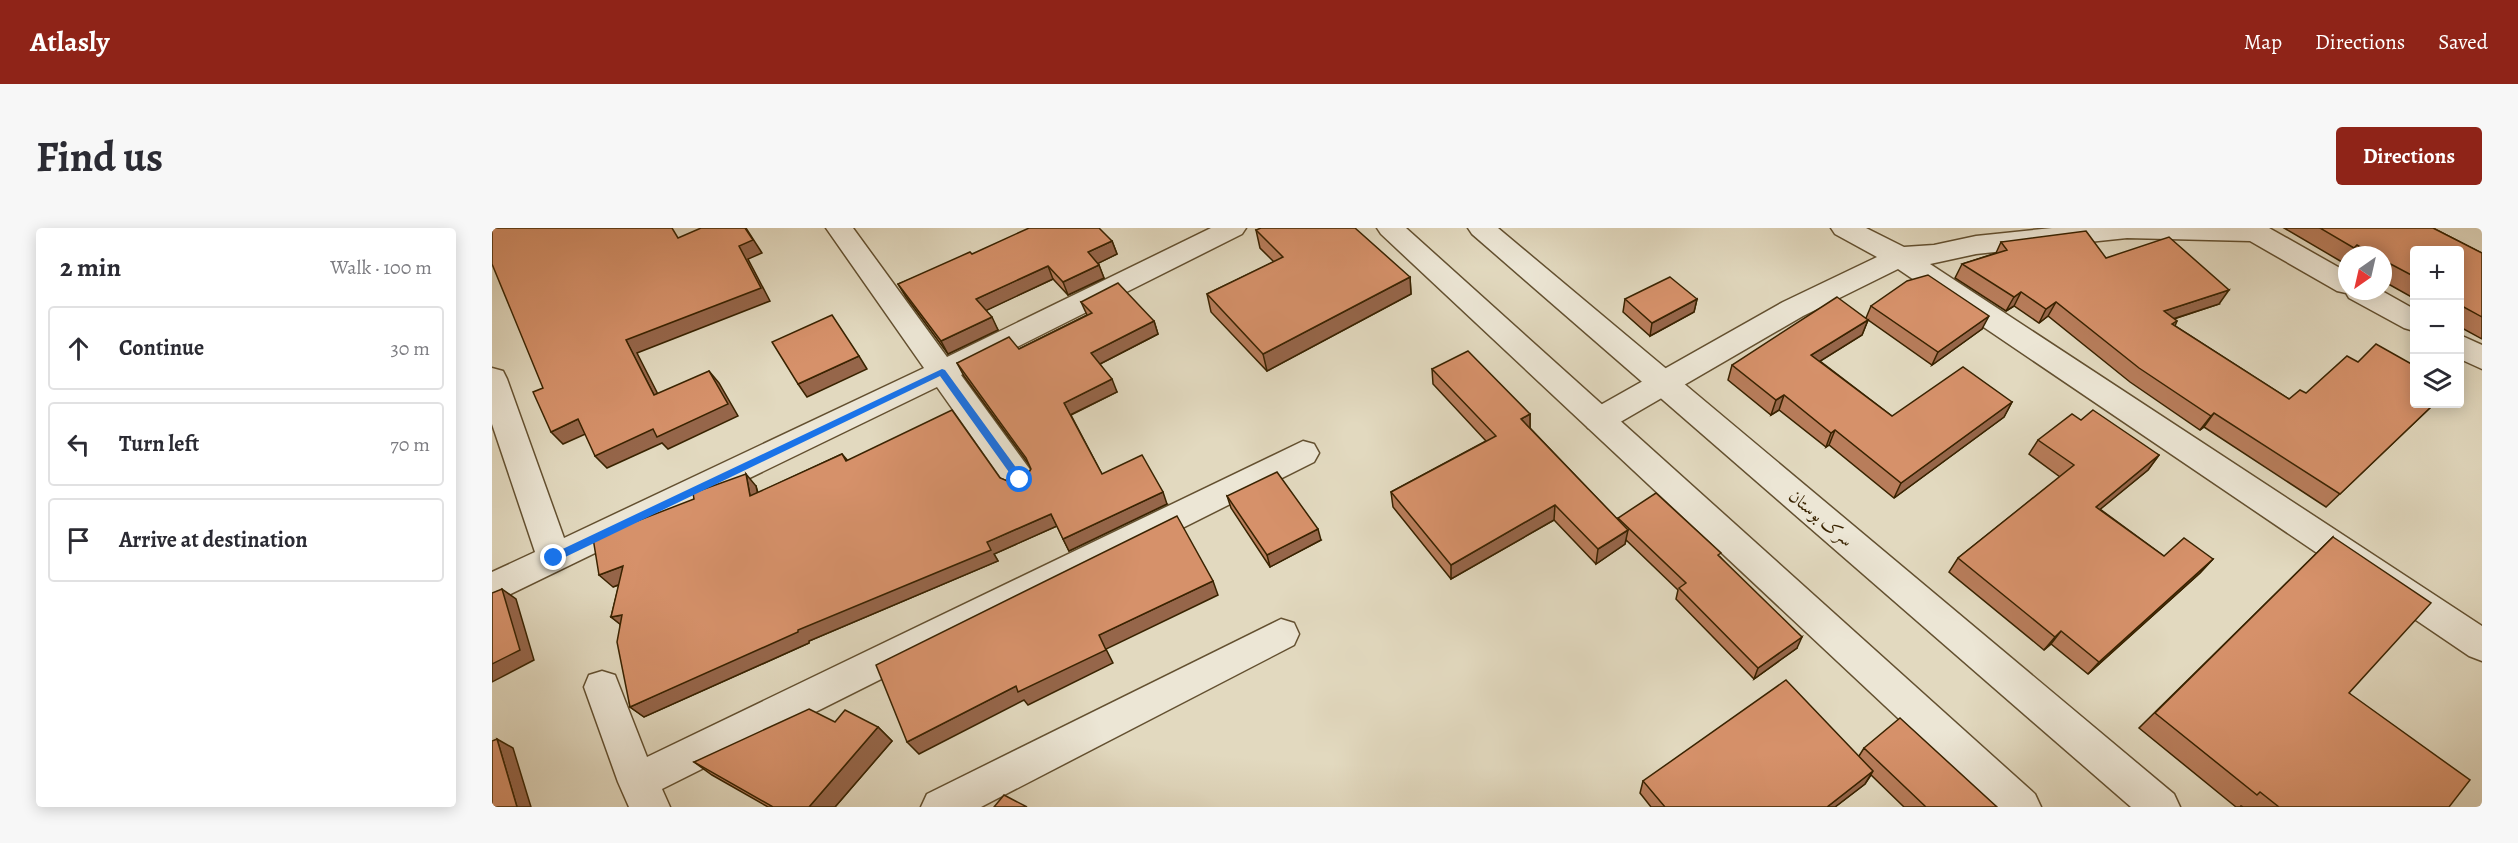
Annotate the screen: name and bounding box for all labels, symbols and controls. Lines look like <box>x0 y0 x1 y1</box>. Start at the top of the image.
text: Atlasly <box>30 23 109 61</box>
text: Map <box>2244 28 2282 56</box>
text: Directions <box>2315 28 2405 56</box>
text: Saved <box>2438 28 2488 56</box>
button: Directions <box>2336 127 2482 185</box>
text: Find us <box>36 128 163 185</box>
north arrow <box>2338 246 2392 300</box>
map controls <box>2410 246 2464 408</box>
button: + <box>2410 246 2464 300</box>
text: 2 min <box>60 250 121 285</box>
text: Walk · 100 m <box>330 254 432 281</box>
button: − <box>2410 300 2464 354</box>
icon: ahead <box>62 332 95 365</box>
text: Continue <box>119 333 204 363</box>
text: 30 m <box>390 335 430 362</box>
button: layers <box>2410 354 2464 408</box>
icon: left <box>62 428 95 461</box>
text: Turn left <box>119 429 199 459</box>
text: 70 m <box>390 431 430 458</box>
route start <box>1006 466 1032 492</box>
street label: سرک بوستان <box>1784 484 1858 552</box>
icon: arrive <box>62 524 95 557</box>
text: Arrive at destination <box>119 525 308 555</box>
route end <box>540 544 566 570</box>

